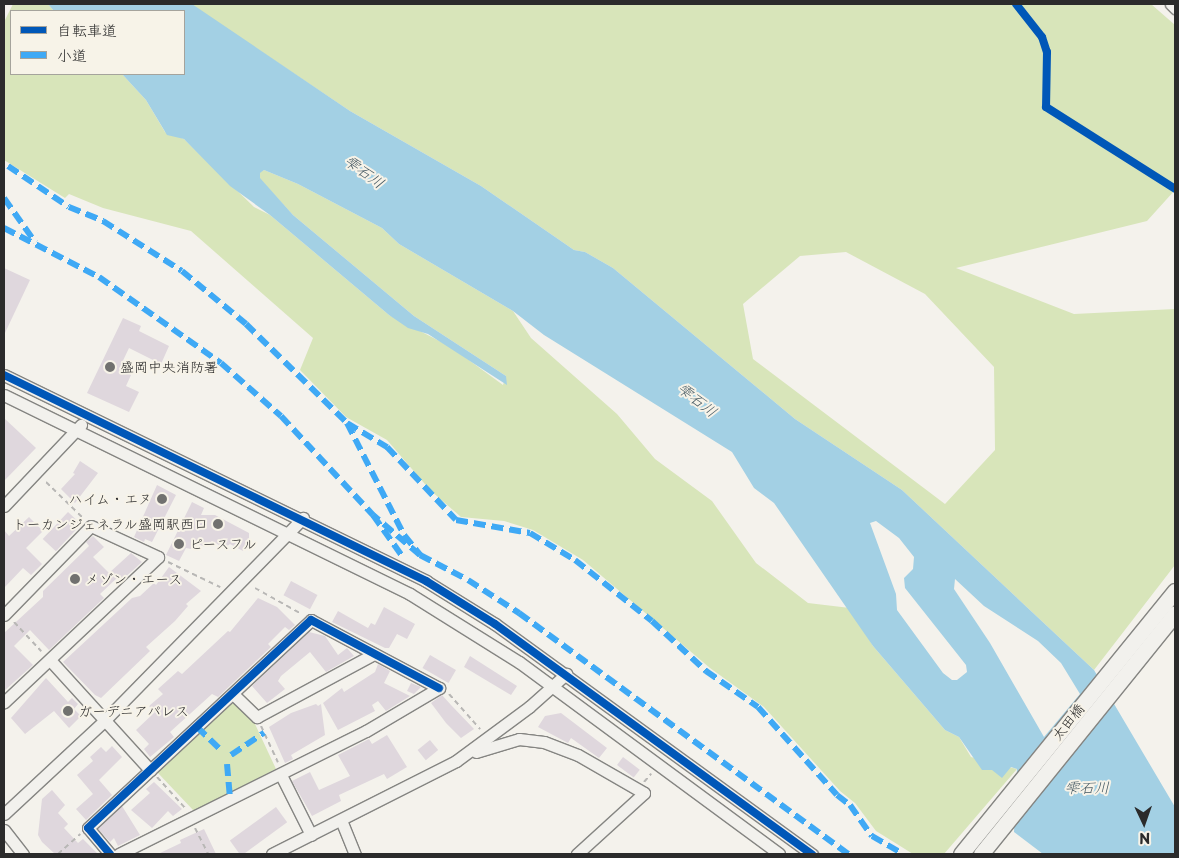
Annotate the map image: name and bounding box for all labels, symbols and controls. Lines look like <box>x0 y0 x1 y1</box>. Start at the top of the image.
legend <box>10 10 185 75</box>
text: 自転車道 <box>57 18 117 41</box>
text: 小道 <box>57 43 87 66</box>
water label: 雫石川 <box>342 150 388 192</box>
place label: 盛岡中央消防署 <box>120 359 218 375</box>
marker: 盛岡中央消防署 <box>104 361 116 373</box>
water label: 雫石川 <box>675 378 721 420</box>
place label: ハイム・エヌ <box>68 491 152 507</box>
marker: ハイム・エヌ <box>156 493 168 505</box>
place label: トーカンジェネラル盛岡駅西口 <box>12 516 208 532</box>
marker: トーカンジェネラル盛岡駅西口 <box>212 518 224 530</box>
place label: ピースフル <box>189 536 258 552</box>
marker: ピースフル <box>173 538 185 550</box>
place label: メゾン・エース <box>85 571 183 587</box>
marker: メゾン・エース <box>69 573 81 585</box>
street label: 太田橋 <box>1048 700 1088 744</box>
place label: ガーデニアパレス <box>78 703 190 719</box>
marker: ガーデニアパレス <box>62 705 74 717</box>
water label: 雫石川 <box>1065 778 1109 796</box>
north arrow <box>1119 798 1169 848</box>
text: N <box>1139 828 1151 849</box>

